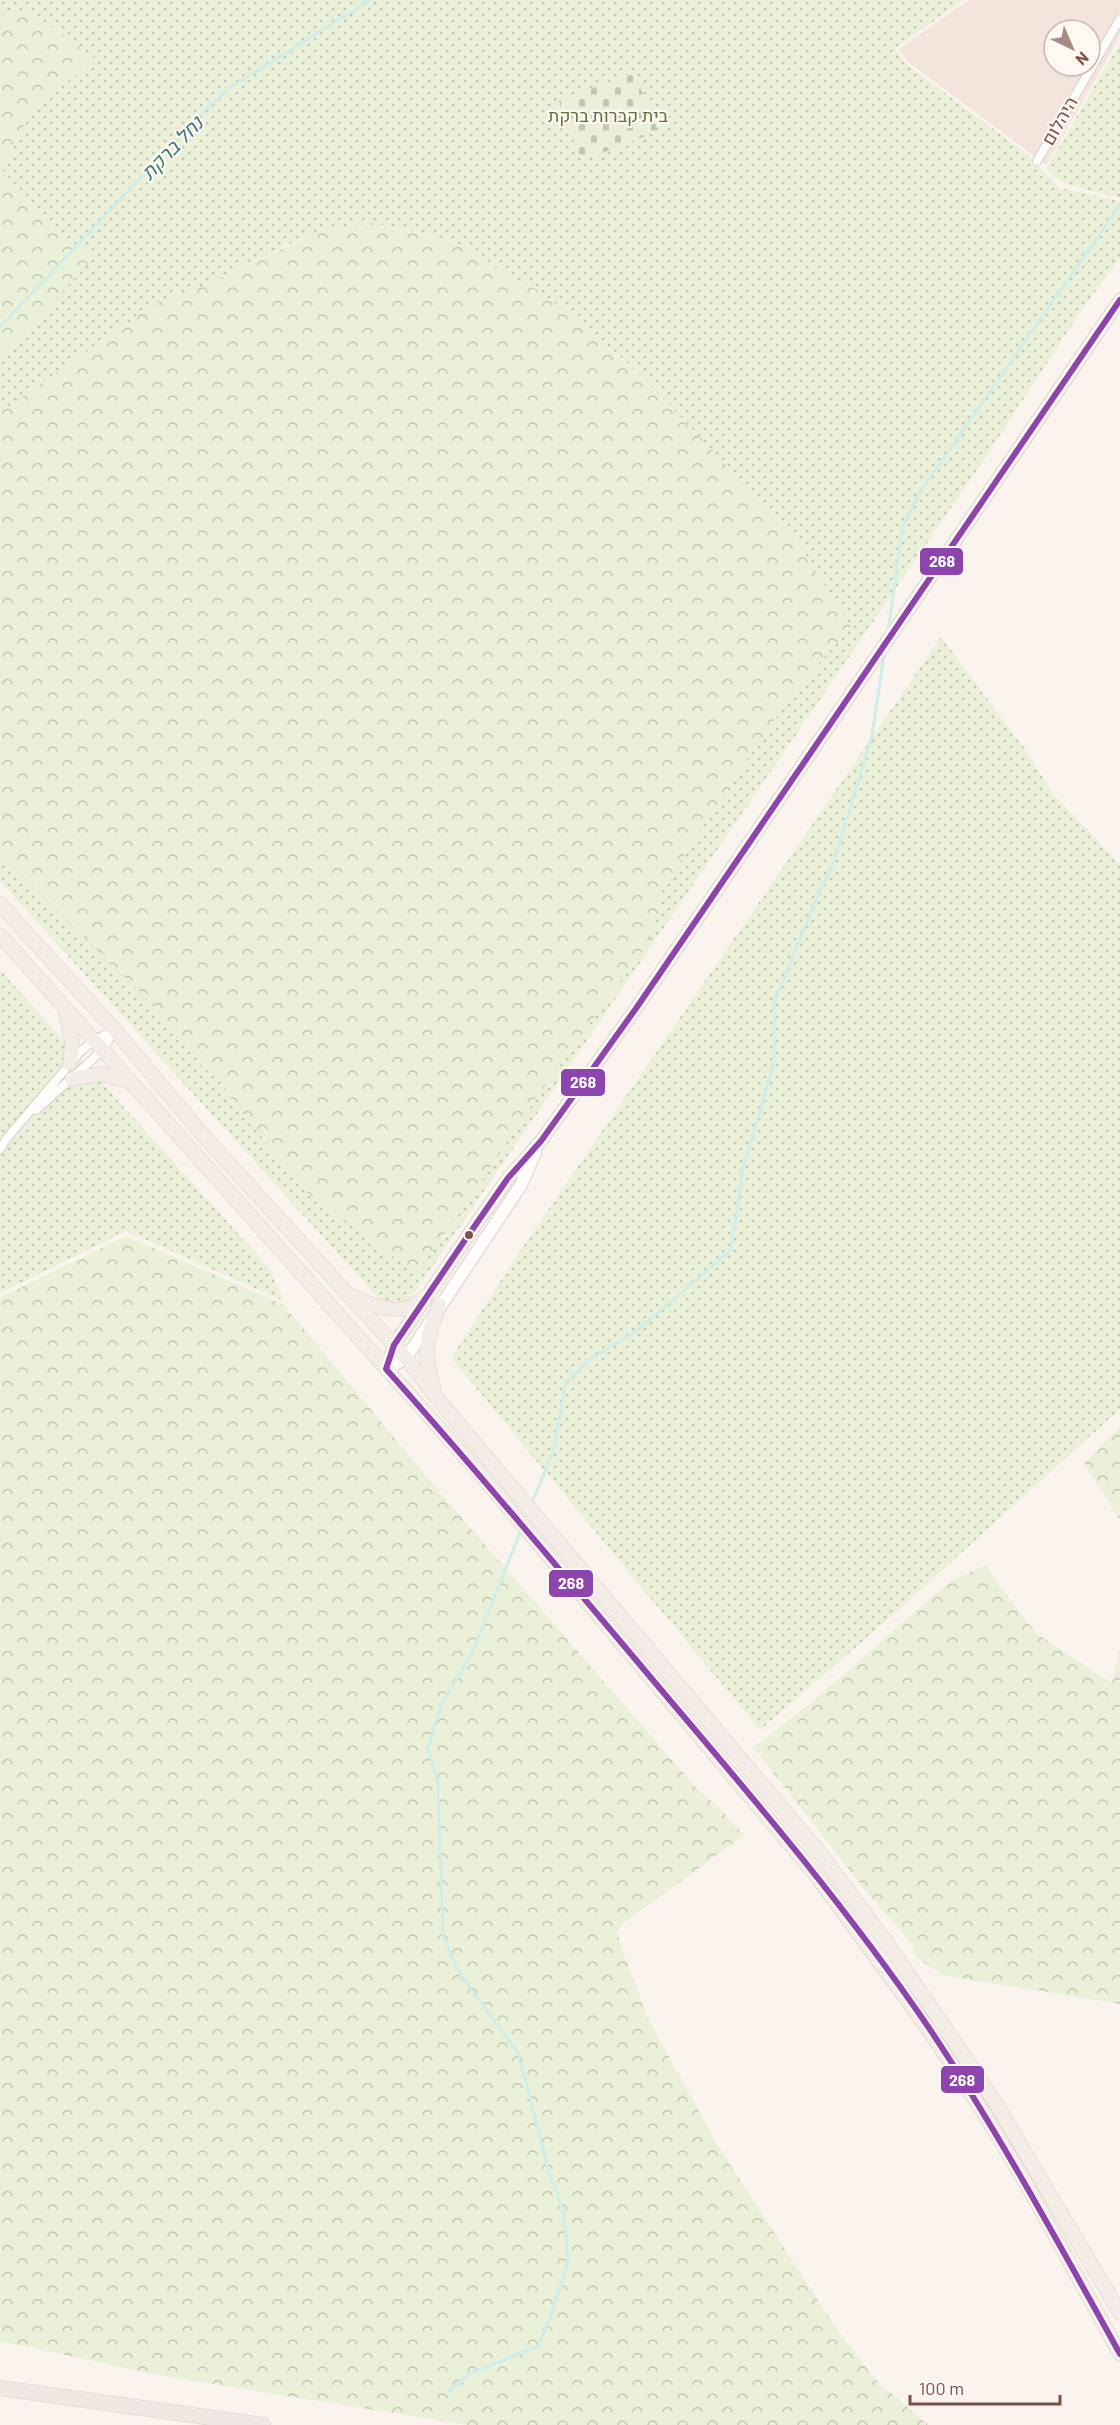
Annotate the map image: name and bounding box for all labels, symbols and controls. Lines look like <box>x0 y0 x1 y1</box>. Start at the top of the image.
north arrow <box>1042 18 1102 78</box>
text: N <box>1072 49 1093 70</box>
street label: היהלום <box>1036 92 1082 149</box>
park label: בית קברות ברקת <box>548 104 669 126</box>
water label: נחל ברקת <box>135 109 209 185</box>
line badge: 268 <box>919 547 964 576</box>
text: 268 <box>929 551 955 570</box>
line badge: 268 <box>560 1068 606 1097</box>
text: 268 <box>570 1072 596 1091</box>
unlabelled marker <box>463 1229 475 1241</box>
line badge: 268 <box>548 1569 594 1598</box>
text: 268 <box>558 1573 584 1592</box>
line badge: 268 <box>940 2065 985 2094</box>
text: 268 <box>949 2070 975 2089</box>
scale bar <box>910 2368 1060 2406</box>
text: 100 m <box>919 2377 964 2399</box>

